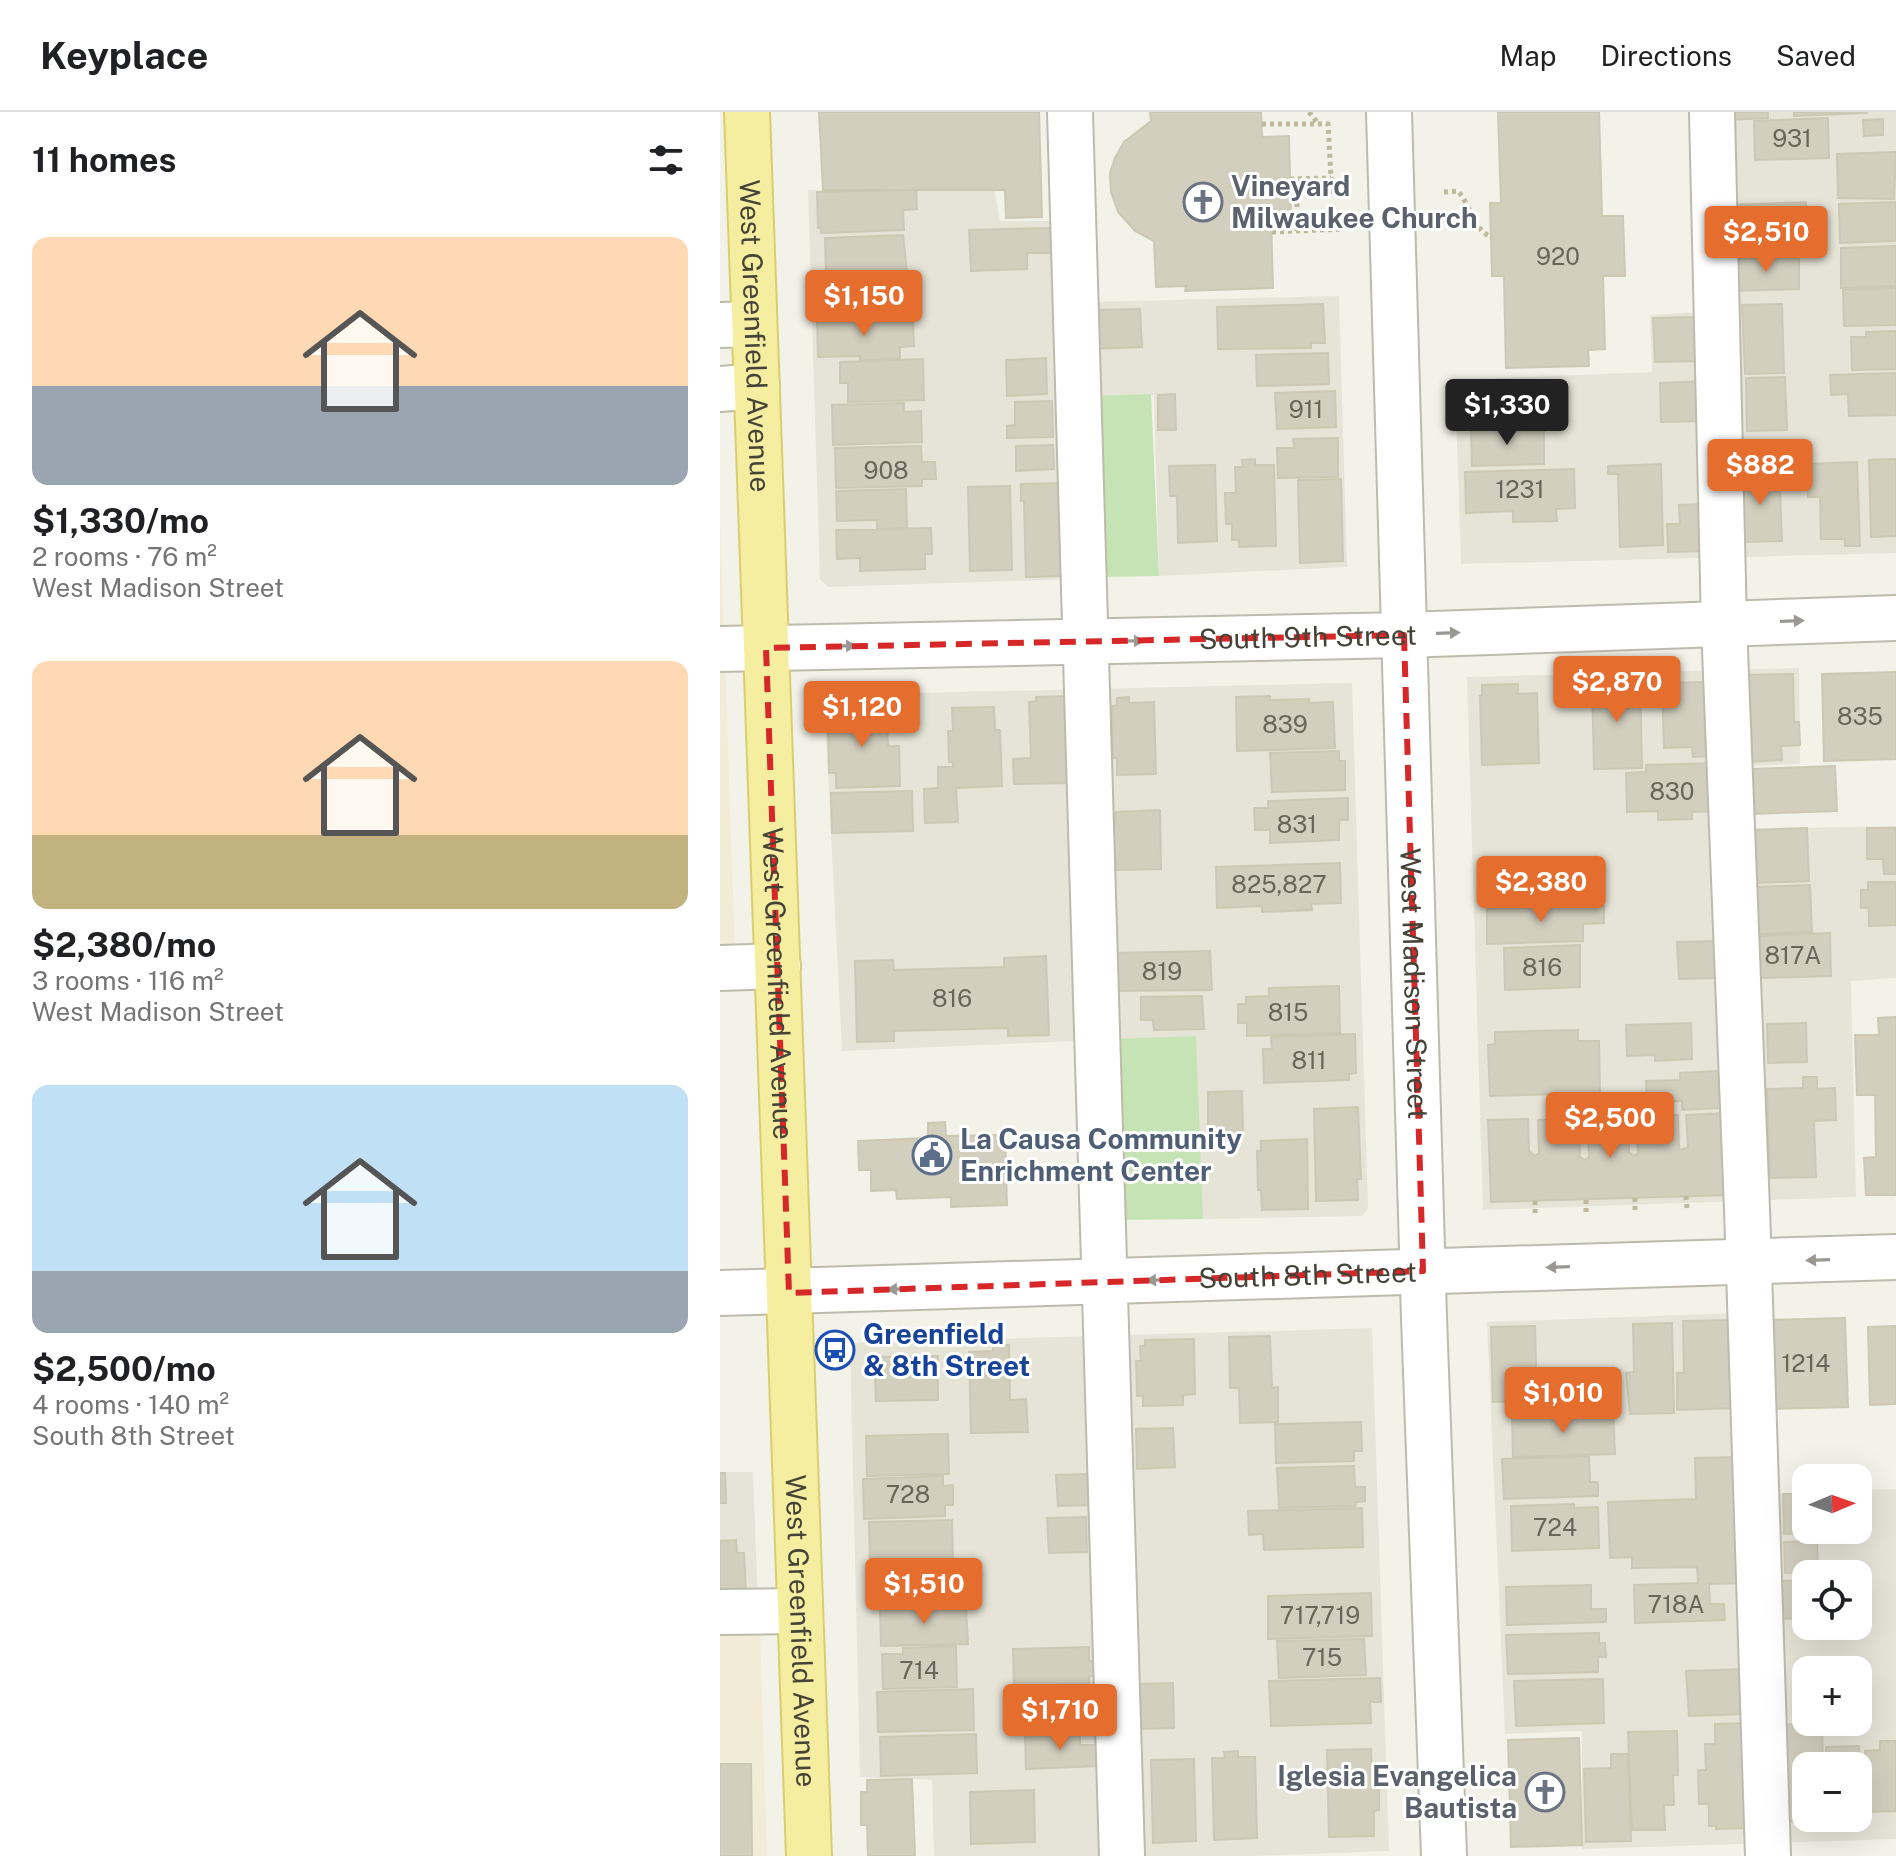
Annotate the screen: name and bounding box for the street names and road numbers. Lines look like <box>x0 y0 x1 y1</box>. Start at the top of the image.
street label: West Greenfield Avenue <box>733 179 778 493</box>
street label: South 9th Street <box>1199 618 1417 655</box>
street label: West Greenfield Avenue <box>756 827 801 1140</box>
street label: West Madison Street <box>1394 847 1435 1120</box>
street label: South 8th Street <box>1198 1255 1417 1294</box>
street label: West Greenfield Avenue <box>779 1474 824 1788</box>

